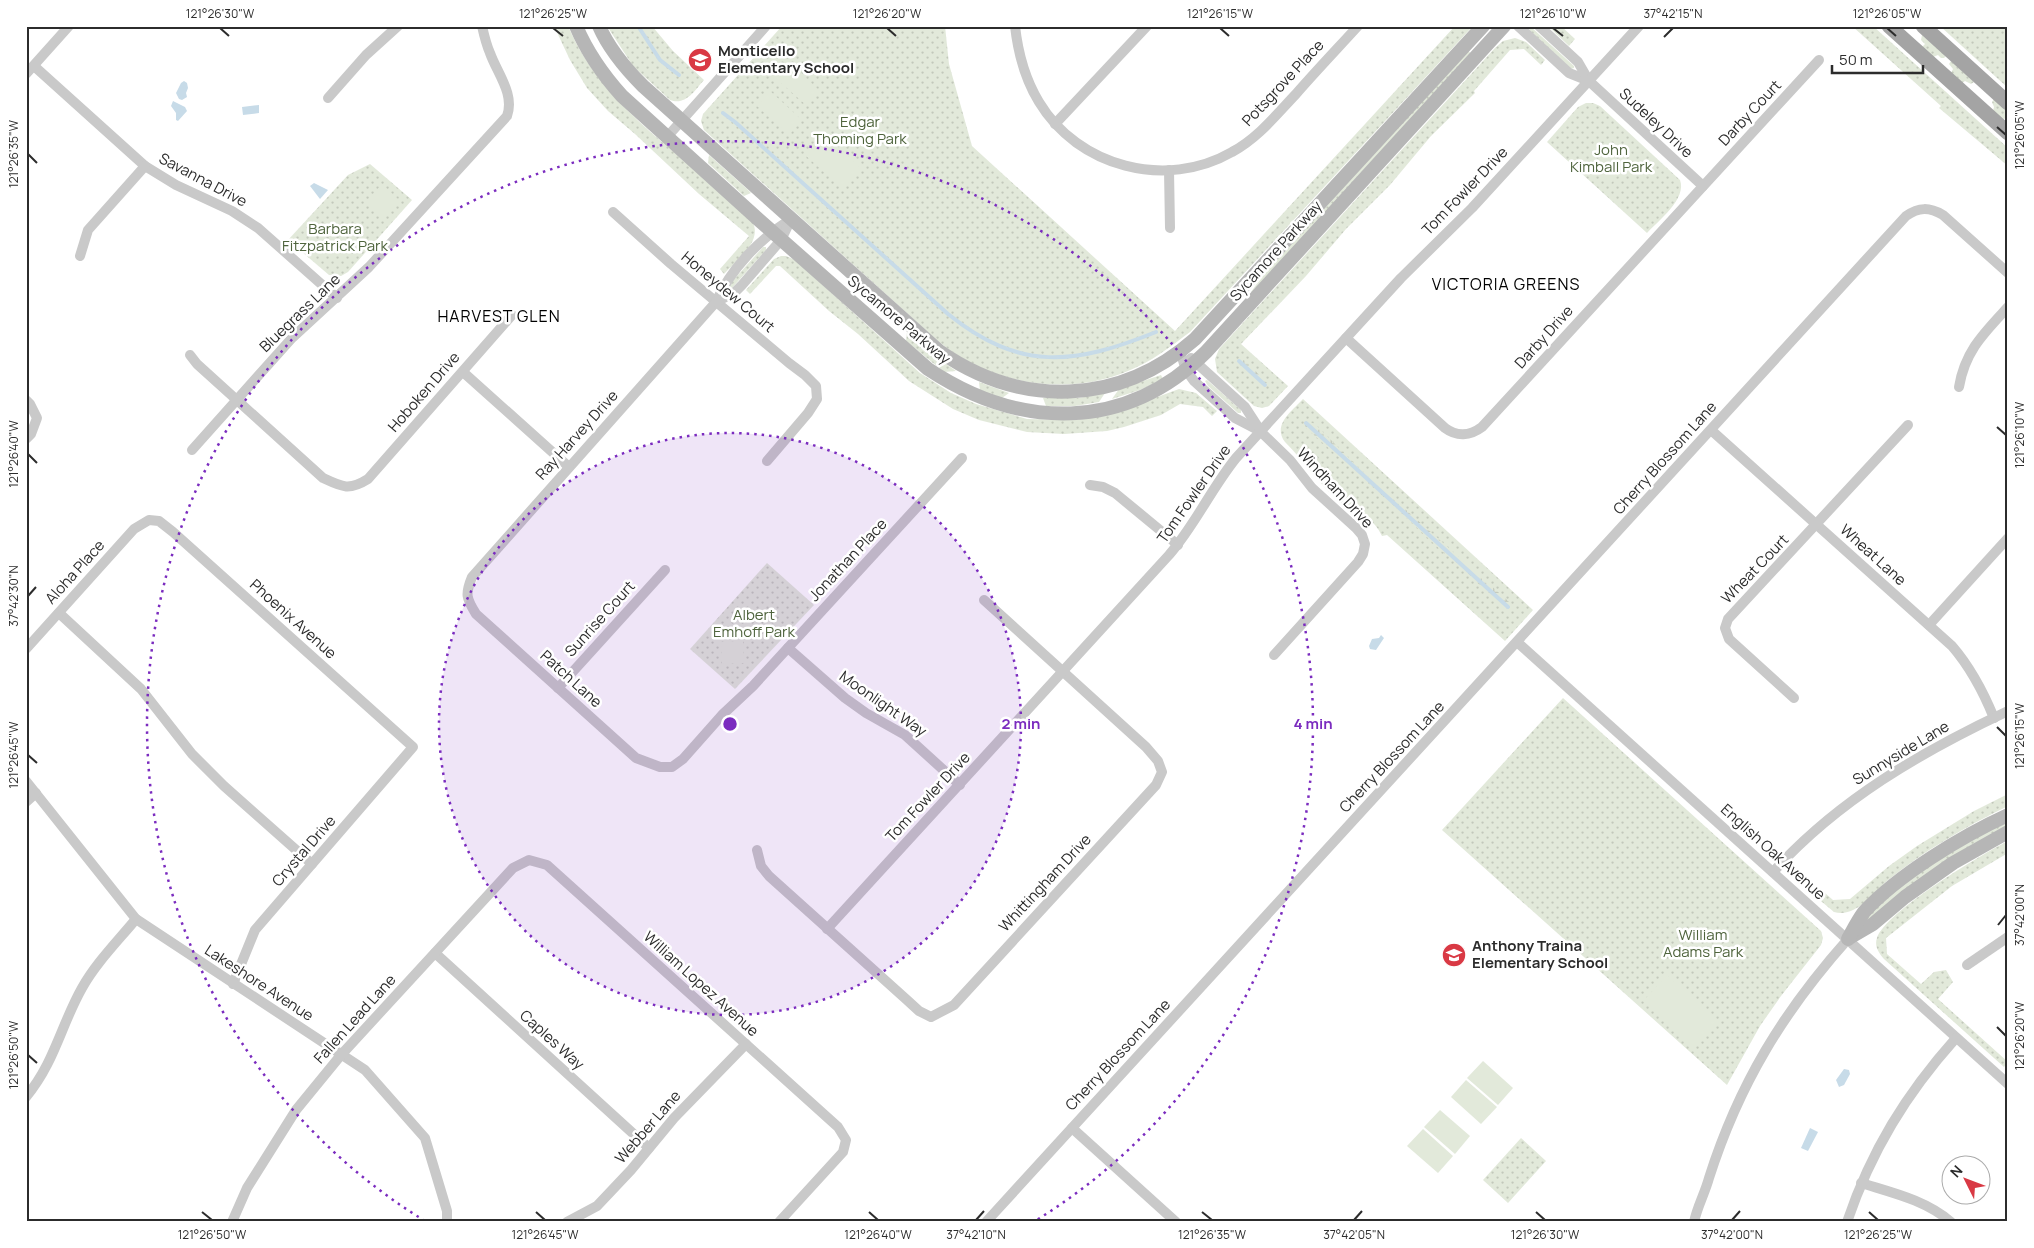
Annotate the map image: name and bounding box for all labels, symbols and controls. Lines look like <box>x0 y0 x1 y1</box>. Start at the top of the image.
text: 121°26'30"W <box>186 5 255 22</box>
text: 121°26'25"W <box>519 5 588 22</box>
text: 121°26'20"W <box>853 5 922 22</box>
text: 121°26'15"W <box>1187 5 1254 22</box>
text: 121°26'10"W <box>1520 5 1587 22</box>
text: 37°42'15"N <box>1643 5 1703 22</box>
text: 121°26'05"W <box>1853 5 1922 22</box>
street label: Potsgrove Place <box>1237 35 1328 131</box>
place label: Monticello Elementary School <box>718 40 854 78</box>
scale bar <box>1832 42 1923 74</box>
school or university icon: Monticello Elementary School <box>687 47 713 73</box>
text: 50 m <box>1839 49 1873 70</box>
street label: Darby Court <box>1714 75 1786 150</box>
street label: Sudeley Drive <box>1615 83 1698 162</box>
text: 121°26'05"W <box>2011 100 2028 169</box>
park label: Edgar Thoming Park <box>813 111 907 149</box>
text: 121°26'35"W <box>5 119 22 188</box>
park label: John Kimball Park <box>1570 139 1653 177</box>
street label: Tom Fowler Drive <box>1417 142 1512 239</box>
street label: Savanna Drive <box>155 148 251 212</box>
street label: Sycamore Parkway <box>1225 196 1327 305</box>
park label: Barbara Fitzpatrick Park <box>282 218 388 256</box>
street label: Honeydew Court <box>677 246 780 337</box>
street label: Bluegrass Lane <box>255 268 345 357</box>
street label: Sycamore Parkway <box>843 270 955 369</box>
district label: VICTORIA GREENS <box>1432 273 1580 295</box>
street label: Darby Drive <box>1510 300 1578 373</box>
district label: HARVEST GLEN <box>437 305 561 327</box>
street label: Hoboken Drive <box>383 347 464 436</box>
street label: Ray Harvey Drive <box>531 385 623 484</box>
street label: Cherry Blossom Lane <box>1608 396 1721 519</box>
text: 121°26'10"W <box>2011 401 2028 468</box>
text: 121°26'40"W <box>5 420 22 488</box>
street label: Tom Fowler Drive <box>1152 440 1235 547</box>
street label: Windham Drive <box>1293 443 1378 533</box>
street label: Jonathan Place <box>804 514 892 606</box>
street label: Wheat Lane <box>1836 519 1911 590</box>
street label: Wheat Court <box>1716 529 1793 608</box>
street label: Aloha Place <box>40 535 109 608</box>
text: 37°42'30"N <box>5 565 22 627</box>
street label: Phoenix Avenue <box>245 574 341 663</box>
street label: Sunrise Court <box>560 576 639 661</box>
park label: Albert Emhoff Park <box>713 604 795 642</box>
street label: Patch Lane <box>536 645 607 712</box>
street label: Moonlight Way <box>835 666 931 742</box>
street label: Cherry Blossom Lane <box>1334 696 1449 817</box>
text: 121°26'15"W <box>2011 702 2028 769</box>
text: 2 min <box>1001 713 1041 734</box>
text: 4 min <box>1293 713 1333 734</box>
centre of rings <box>721 715 739 733</box>
street label: Sunnyside Lane <box>1849 715 1953 790</box>
text: 121°26'45"W <box>5 721 22 788</box>
street label: Tom Fowler Drive <box>881 747 975 846</box>
street label: English Oak Avenue <box>1716 799 1830 904</box>
street label: Crystal Drive <box>267 811 340 891</box>
street label: Whittingham Drive <box>994 829 1096 936</box>
text: 37°42'00"N <box>2011 884 2028 946</box>
park label: William Adams Park <box>1663 924 1744 962</box>
street label: William Lopez Avenue <box>639 926 764 1041</box>
place label: Anthony Traina Elementary School <box>1472 935 1608 973</box>
street label: Lakeshore Avenue <box>201 939 318 1026</box>
school or university icon: Anthony Traina Elementary School <box>1441 942 1467 968</box>
street label: Fallen Lead Lane <box>309 969 400 1068</box>
street label: Cherry Blossom Lane <box>1060 994 1175 1115</box>
text: 121°26'20"W <box>2011 1001 2028 1070</box>
street label: Caples Way <box>515 1005 589 1074</box>
text: 121°26'50"W <box>5 1020 22 1089</box>
street label: Webber Lane <box>610 1085 685 1168</box>
north arrow <box>1942 1156 1992 1206</box>
text: N <box>1946 1161 1966 1181</box>
text: 121°26'50"W <box>178 1226 247 1243</box>
text: 121°26'45"W <box>512 1226 579 1243</box>
text: 121°26'40"W <box>844 1226 912 1243</box>
text: 37°42'10"N <box>946 1226 1006 1243</box>
text: 121°26'35"W <box>1178 1226 1247 1243</box>
text: 37°42'05"N <box>1323 1226 1385 1243</box>
text: 121°26'30"W <box>1511 1226 1580 1243</box>
text: 37°42'00"N <box>1701 1226 1763 1243</box>
text: 121°26'25"W <box>1844 1226 1913 1243</box>

